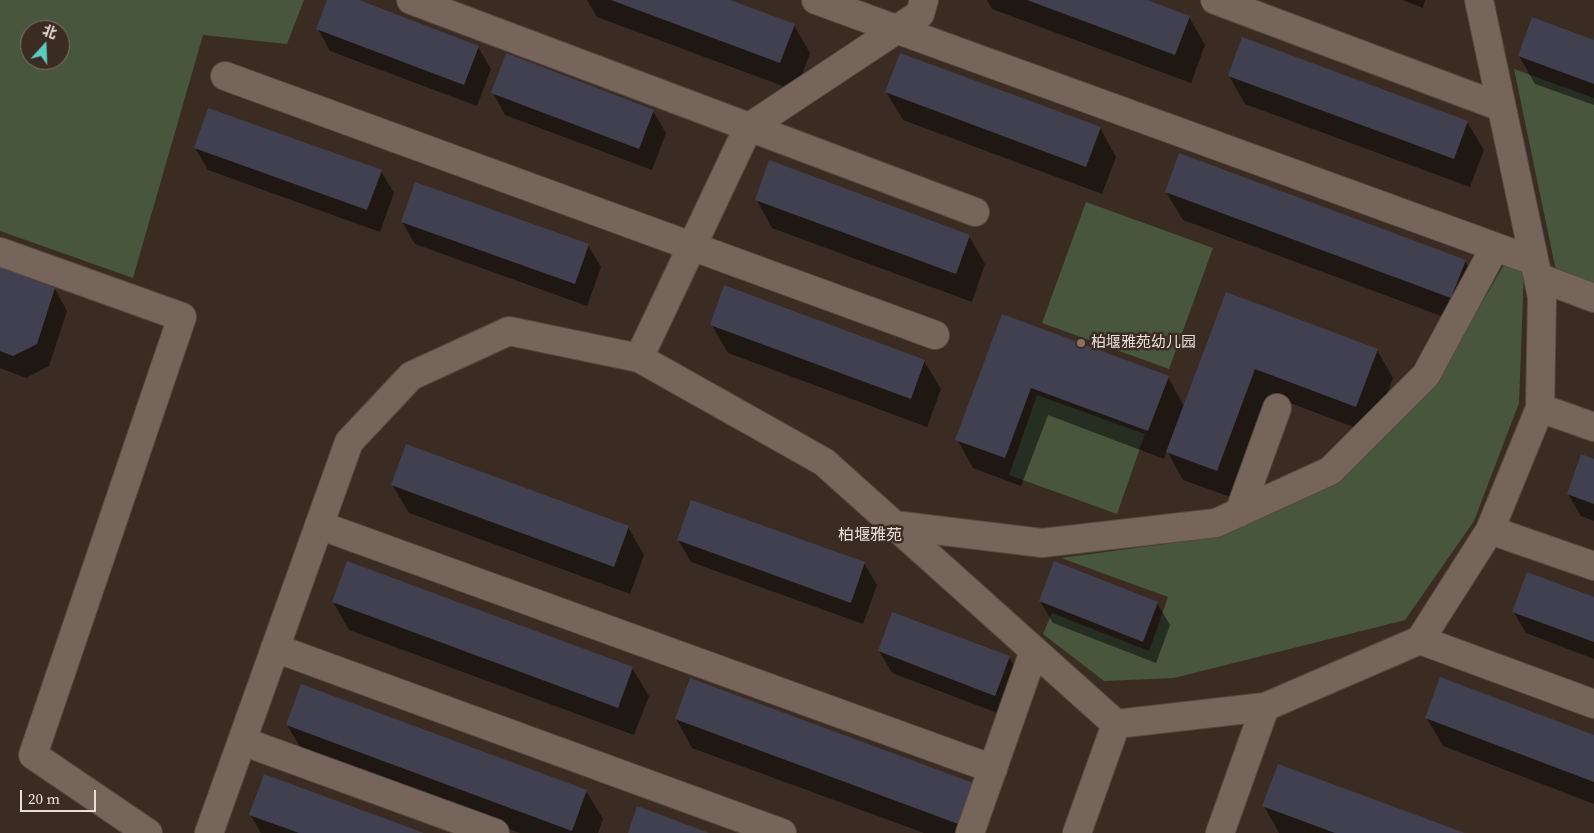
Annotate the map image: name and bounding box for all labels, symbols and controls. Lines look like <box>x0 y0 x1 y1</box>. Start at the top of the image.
north arrow <box>20 20 70 70</box>
text: 北 <box>40 20 60 44</box>
place label: 柏堰雅苑幼儿园 <box>1091 334 1196 352</box>
marker: 柏堰雅苑幼儿园 <box>1075 337 1087 349</box>
district label: 柏堰雅苑 <box>838 526 902 546</box>
scale bar <box>22 780 99 812</box>
text: 20 m <box>28 788 60 809</box>

